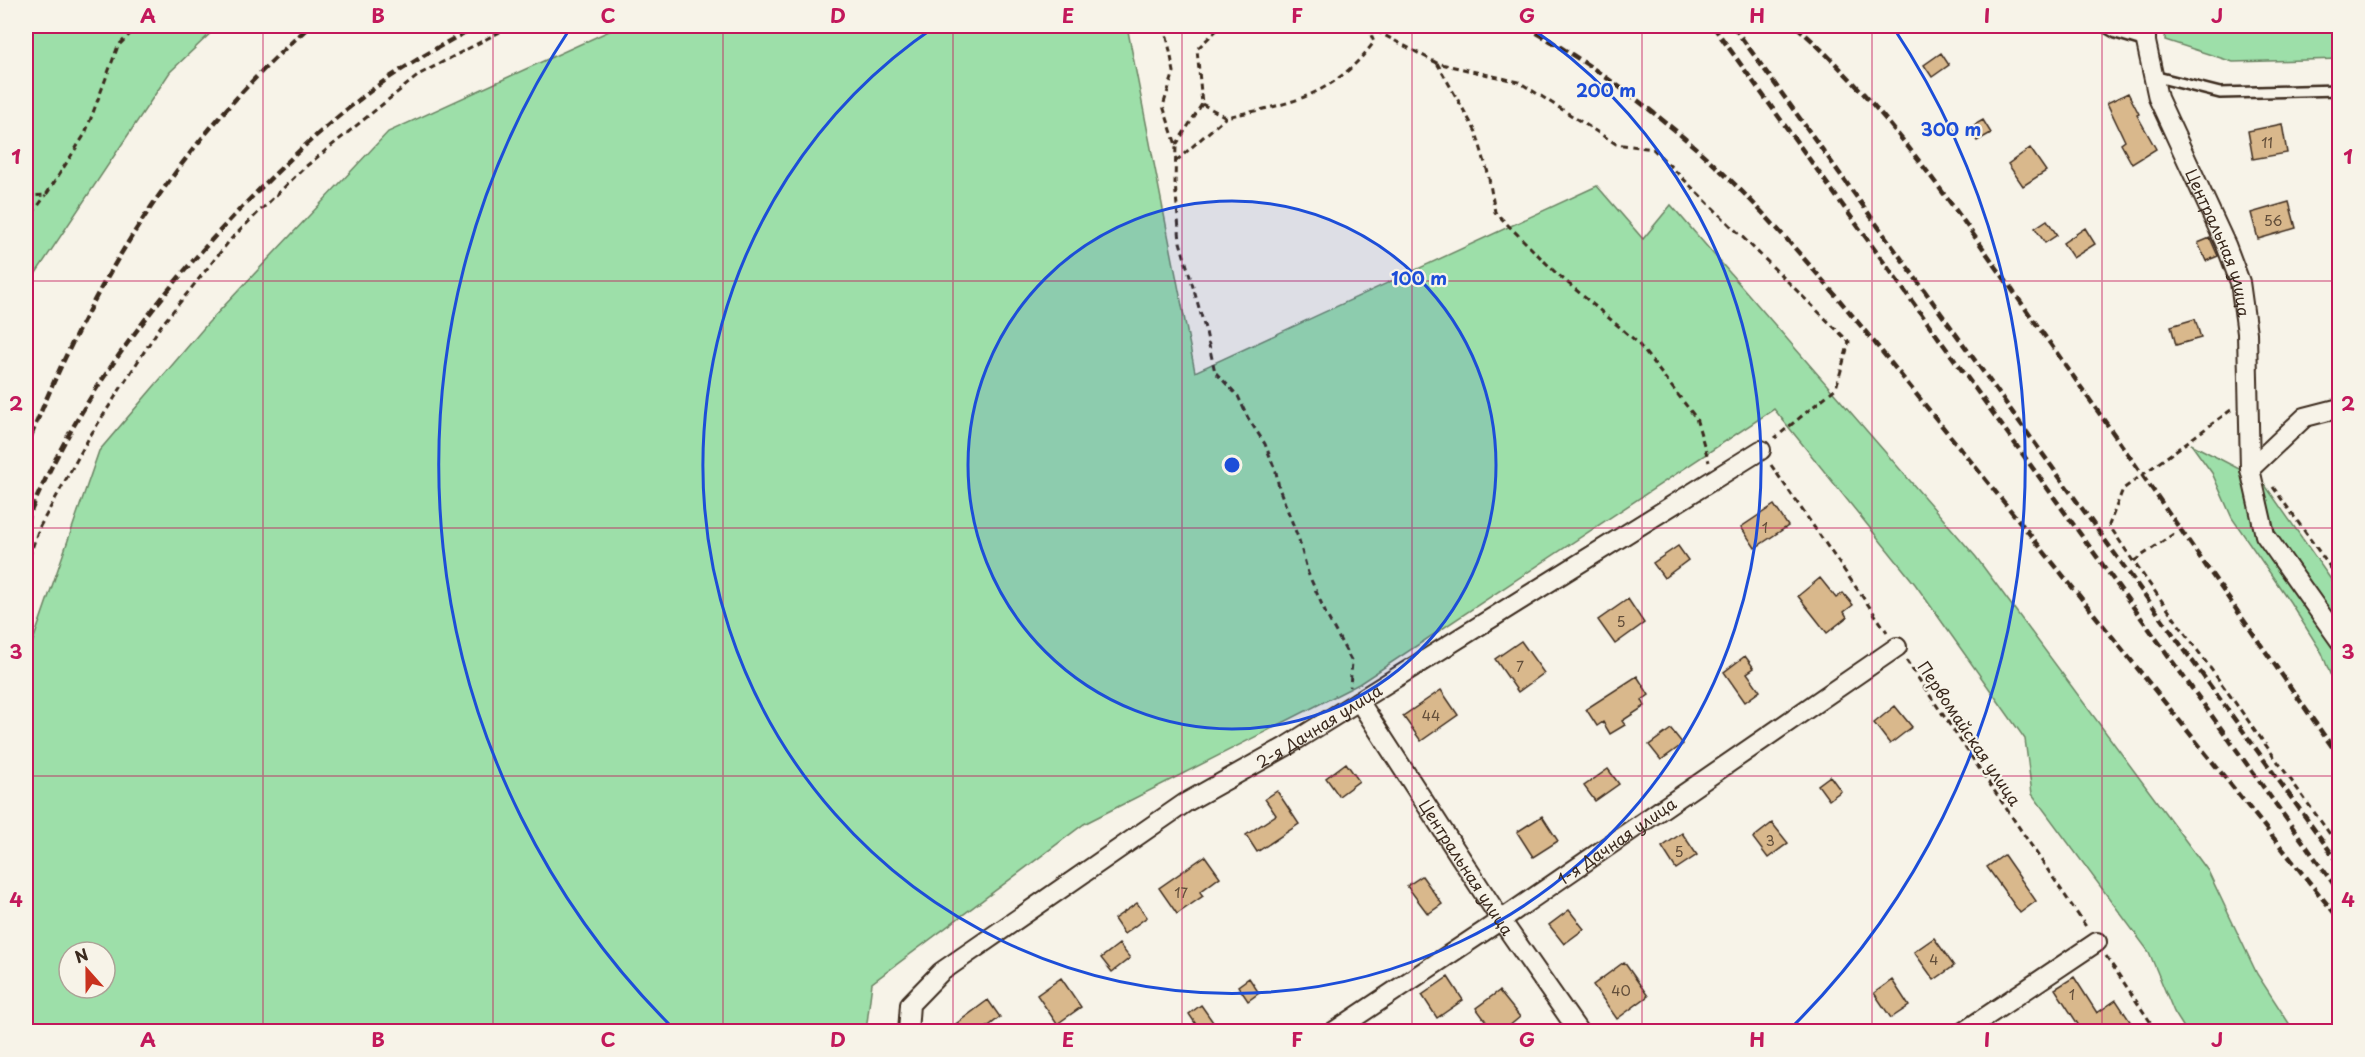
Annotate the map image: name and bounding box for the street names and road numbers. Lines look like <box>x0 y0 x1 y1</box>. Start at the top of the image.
street label: Центральная улица <box>2180 164 2257 318</box>
street label: Первомайская улица <box>1913 656 2027 810</box>
street label: 2-я Дачная улица <box>1251 678 1386 773</box>
street label: 1-я Дачная улица <box>1552 791 1681 890</box>
street label: Центральная улица <box>1414 794 1520 940</box>

